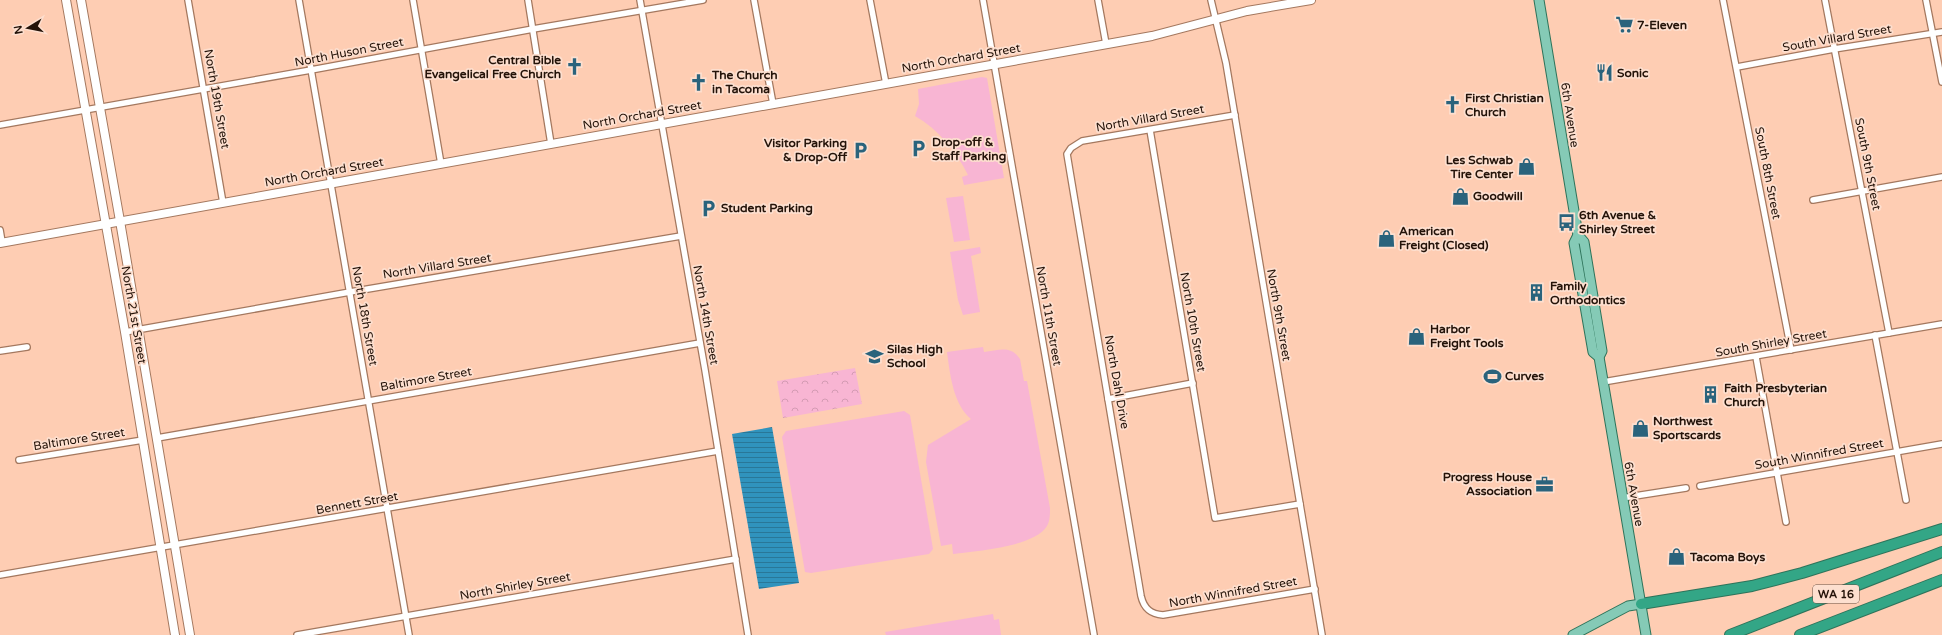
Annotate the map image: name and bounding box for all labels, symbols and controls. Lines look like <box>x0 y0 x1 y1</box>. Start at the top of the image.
north arrow <box>8 8 48 48</box>
supermarket icon: 7-Eleven <box>1614 15 1634 35</box>
place label: 7-Eleven <box>1637 18 1687 32</box>
street label: South Villard Street <box>1781 21 1893 54</box>
text: N <box>11 24 26 35</box>
street label: North Huson Street <box>293 35 405 69</box>
street label: North Orchard Street <box>901 41 1022 75</box>
street label: North 19th Street <box>201 48 233 150</box>
place label: Central Bible Evangelical Free Church <box>424 53 561 82</box>
church icon: Central Bible Evangelical Free Church <box>564 57 584 77</box>
restaurant icon: Sonic <box>1594 63 1614 83</box>
place label: Sonic <box>1617 66 1649 80</box>
place label: The Church in Tacoma <box>711 68 778 96</box>
church icon: The Church in Tacoma <box>689 72 709 92</box>
street label: 6th Avenue <box>1558 82 1582 149</box>
place label: First Christian Church <box>1465 91 1544 119</box>
church icon: First Christian Church <box>1442 95 1462 115</box>
street label: North Orchard Street <box>582 98 703 132</box>
street label: North Villard Street <box>1095 102 1206 134</box>
street label: South 9th Street <box>1852 117 1884 212</box>
street label: South 8th Street <box>1752 126 1784 221</box>
place label: Drop-off & Staff Parking <box>932 135 1006 164</box>
place label: Visitor Parking & Drop-Off <box>764 136 848 165</box>
parking icon: Drop-off & Staff Parking <box>909 139 929 159</box>
parking icon: Visitor Parking & Drop-Off <box>850 140 870 160</box>
place label: Les Schwab Tire Center <box>1446 153 1513 181</box>
street label: North Orchard Street <box>264 155 385 189</box>
shop icon: Les Schwab Tire Center <box>1516 157 1536 177</box>
shop icon: Goodwill <box>1450 186 1470 206</box>
place label: Goodwill <box>1473 189 1523 203</box>
parking icon: Student Parking <box>698 198 718 218</box>
place label: Student Parking <box>721 201 813 216</box>
place label: 6th Avenue & Shirley Street <box>1579 208 1657 237</box>
bus stop icon: 6th Avenue & Shirley Street <box>1556 212 1576 232</box>
place label: American Freight (Closed) <box>1399 224 1489 253</box>
shop icon: American Freight (Closed) <box>1376 228 1396 248</box>
street label: North Villard Street <box>382 250 493 281</box>
street label: North 14th Street <box>690 264 722 366</box>
street label: North 21st Street <box>118 265 150 365</box>
street label: North 18th Street <box>349 265 381 367</box>
street label: North 11th Street <box>1033 265 1065 367</box>
street label: North 9th Street <box>1264 268 1294 363</box>
street label: North 10th Street <box>1177 271 1209 373</box>
place label: Family Orthodontics <box>1550 279 1625 307</box>
building icon: Family Orthodontics <box>1527 283 1547 303</box>
place label: Harbor Freight Tools <box>1430 322 1504 351</box>
shop icon: Harbor Freight Tools <box>1407 326 1427 346</box>
street label: South Shirley Street <box>1714 326 1828 360</box>
street label: North Dahl Drive <box>1102 334 1132 430</box>
place label: Silas High School <box>887 342 943 370</box>
school or university icon: Silas High School <box>864 346 884 366</box>
street label: Baltimore Street <box>379 364 473 394</box>
sports icon: Curves <box>1482 366 1502 386</box>
place label: Curves <box>1505 369 1544 383</box>
place label: Faith Presbyterian Church <box>1724 381 1827 409</box>
building icon: Faith Presbyterian Church <box>1701 385 1721 405</box>
place label: Northwest Sportscards <box>1653 414 1721 443</box>
shop icon: Northwest Sportscards <box>1630 418 1650 438</box>
street label: Baltimore Street <box>32 425 126 453</box>
street label: South Winnifred Street <box>1754 436 1885 472</box>
street label: 6th Avenue <box>1621 461 1647 528</box>
place label: Progress House Association <box>1443 470 1532 498</box>
office icon: Progress House Association <box>1535 474 1555 494</box>
street label: Bennett Street <box>315 489 400 517</box>
shop icon: Tacoma Boys <box>1667 547 1687 567</box>
place label: Tacoma Boys <box>1689 550 1766 565</box>
street label: North Shirley Street <box>459 569 572 603</box>
street label: North Winnifred Street <box>1168 574 1299 610</box>
road number: WA 16 <box>1813 585 1859 603</box>

